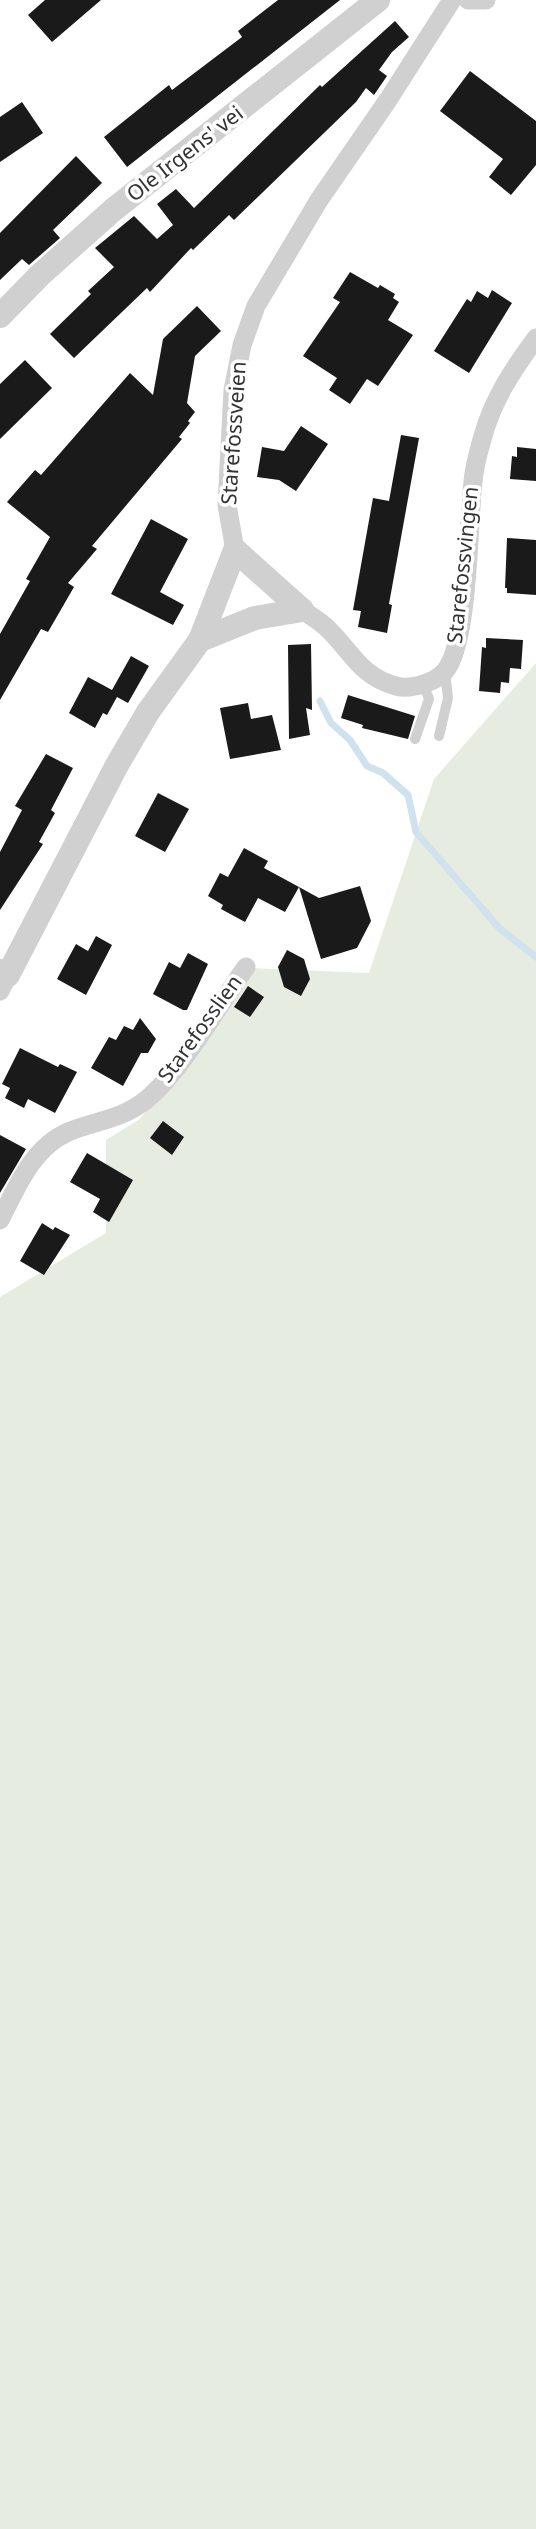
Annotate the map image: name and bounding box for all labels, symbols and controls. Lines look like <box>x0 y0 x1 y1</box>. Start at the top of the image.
street label: Ole Irgens' vei <box>120 99 248 208</box>
street label: Starefossveien <box>214 360 252 506</box>
street label: Starefossvingen <box>440 485 484 645</box>
street label: Starefosslien <box>151 969 248 1088</box>

